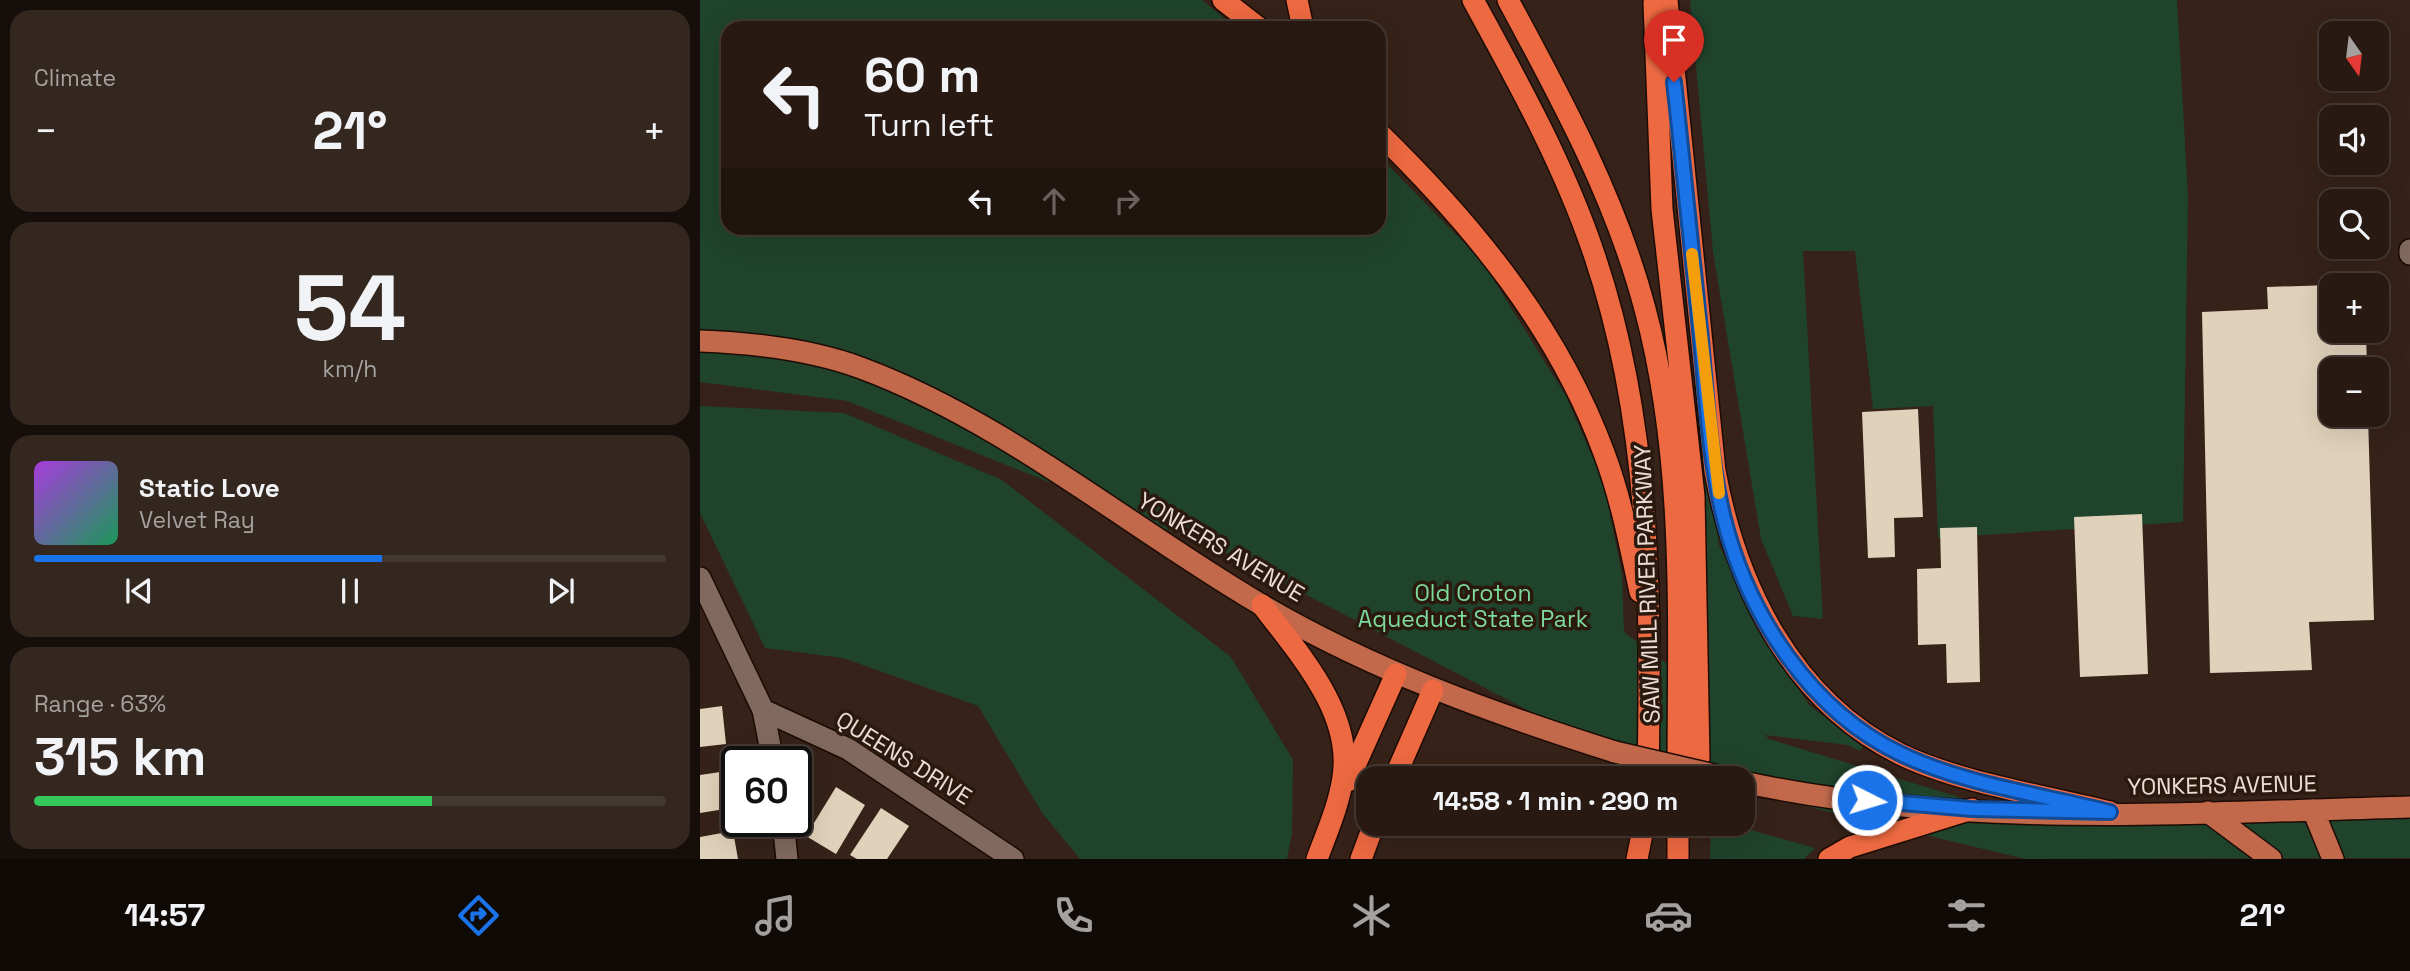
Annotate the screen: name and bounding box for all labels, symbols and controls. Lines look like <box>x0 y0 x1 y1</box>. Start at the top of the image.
pin <box>1644 10 1704 82</box>
icon: arrive <box>1655 21 1693 59</box>
north arrow <box>2319 21 2389 91</box>
map controls <box>2319 21 2389 427</box>
text: 60 m <box>864 44 980 106</box>
icon: left <box>749 49 840 140</box>
text: Climate <box>34 63 116 93</box>
text: 21° <box>313 98 387 164</box>
text: Turn left <box>864 105 994 145</box>
button: sound <box>2319 105 2389 175</box>
text: − <box>34 107 58 155</box>
text: + <box>642 107 666 155</box>
icon: left <box>962 182 1000 220</box>
icon: ahead <box>1035 182 1073 220</box>
icon: right <box>1108 182 1146 220</box>
button: search <box>2319 189 2389 259</box>
text: 54 <box>294 250 406 367</box>
button: + <box>2319 273 2389 343</box>
text: km/h <box>323 354 377 384</box>
button: − <box>2319 357 2389 427</box>
street label: SAW MILL RIVER PARKWAY <box>1627 444 1667 724</box>
text: Static Love <box>139 471 280 505</box>
street label: YONKERS AVENUE <box>1132 485 1310 609</box>
text: Velvet Ray <box>139 505 255 535</box>
icon: previous <box>120 572 158 610</box>
icon: pause <box>331 572 369 610</box>
icon: next <box>542 572 580 610</box>
park label: Old Croton Aqueduct State Park <box>1358 578 1588 634</box>
text: Range · 63% <box>34 689 166 719</box>
street label: QUEENS DRIVE <box>831 704 977 812</box>
text: 315 km <box>34 724 206 790</box>
speed limit sign: 60 <box>721 746 812 837</box>
position arrow <box>1830 763 1904 837</box>
street label: YONKERS AVENUE <box>2127 768 2317 802</box>
text: 14:58 · 1 min · 290 m <box>1433 784 1678 818</box>
icon: directions <box>454 891 503 940</box>
icon: music <box>751 891 800 940</box>
icon: phone <box>1049 891 1098 940</box>
icon: climate <box>1347 891 1396 940</box>
icon: car <box>1644 891 1693 940</box>
icon: filters <box>1942 891 1991 940</box>
text: 14:57 <box>124 895 205 935</box>
text: 21° <box>2240 895 2286 935</box>

